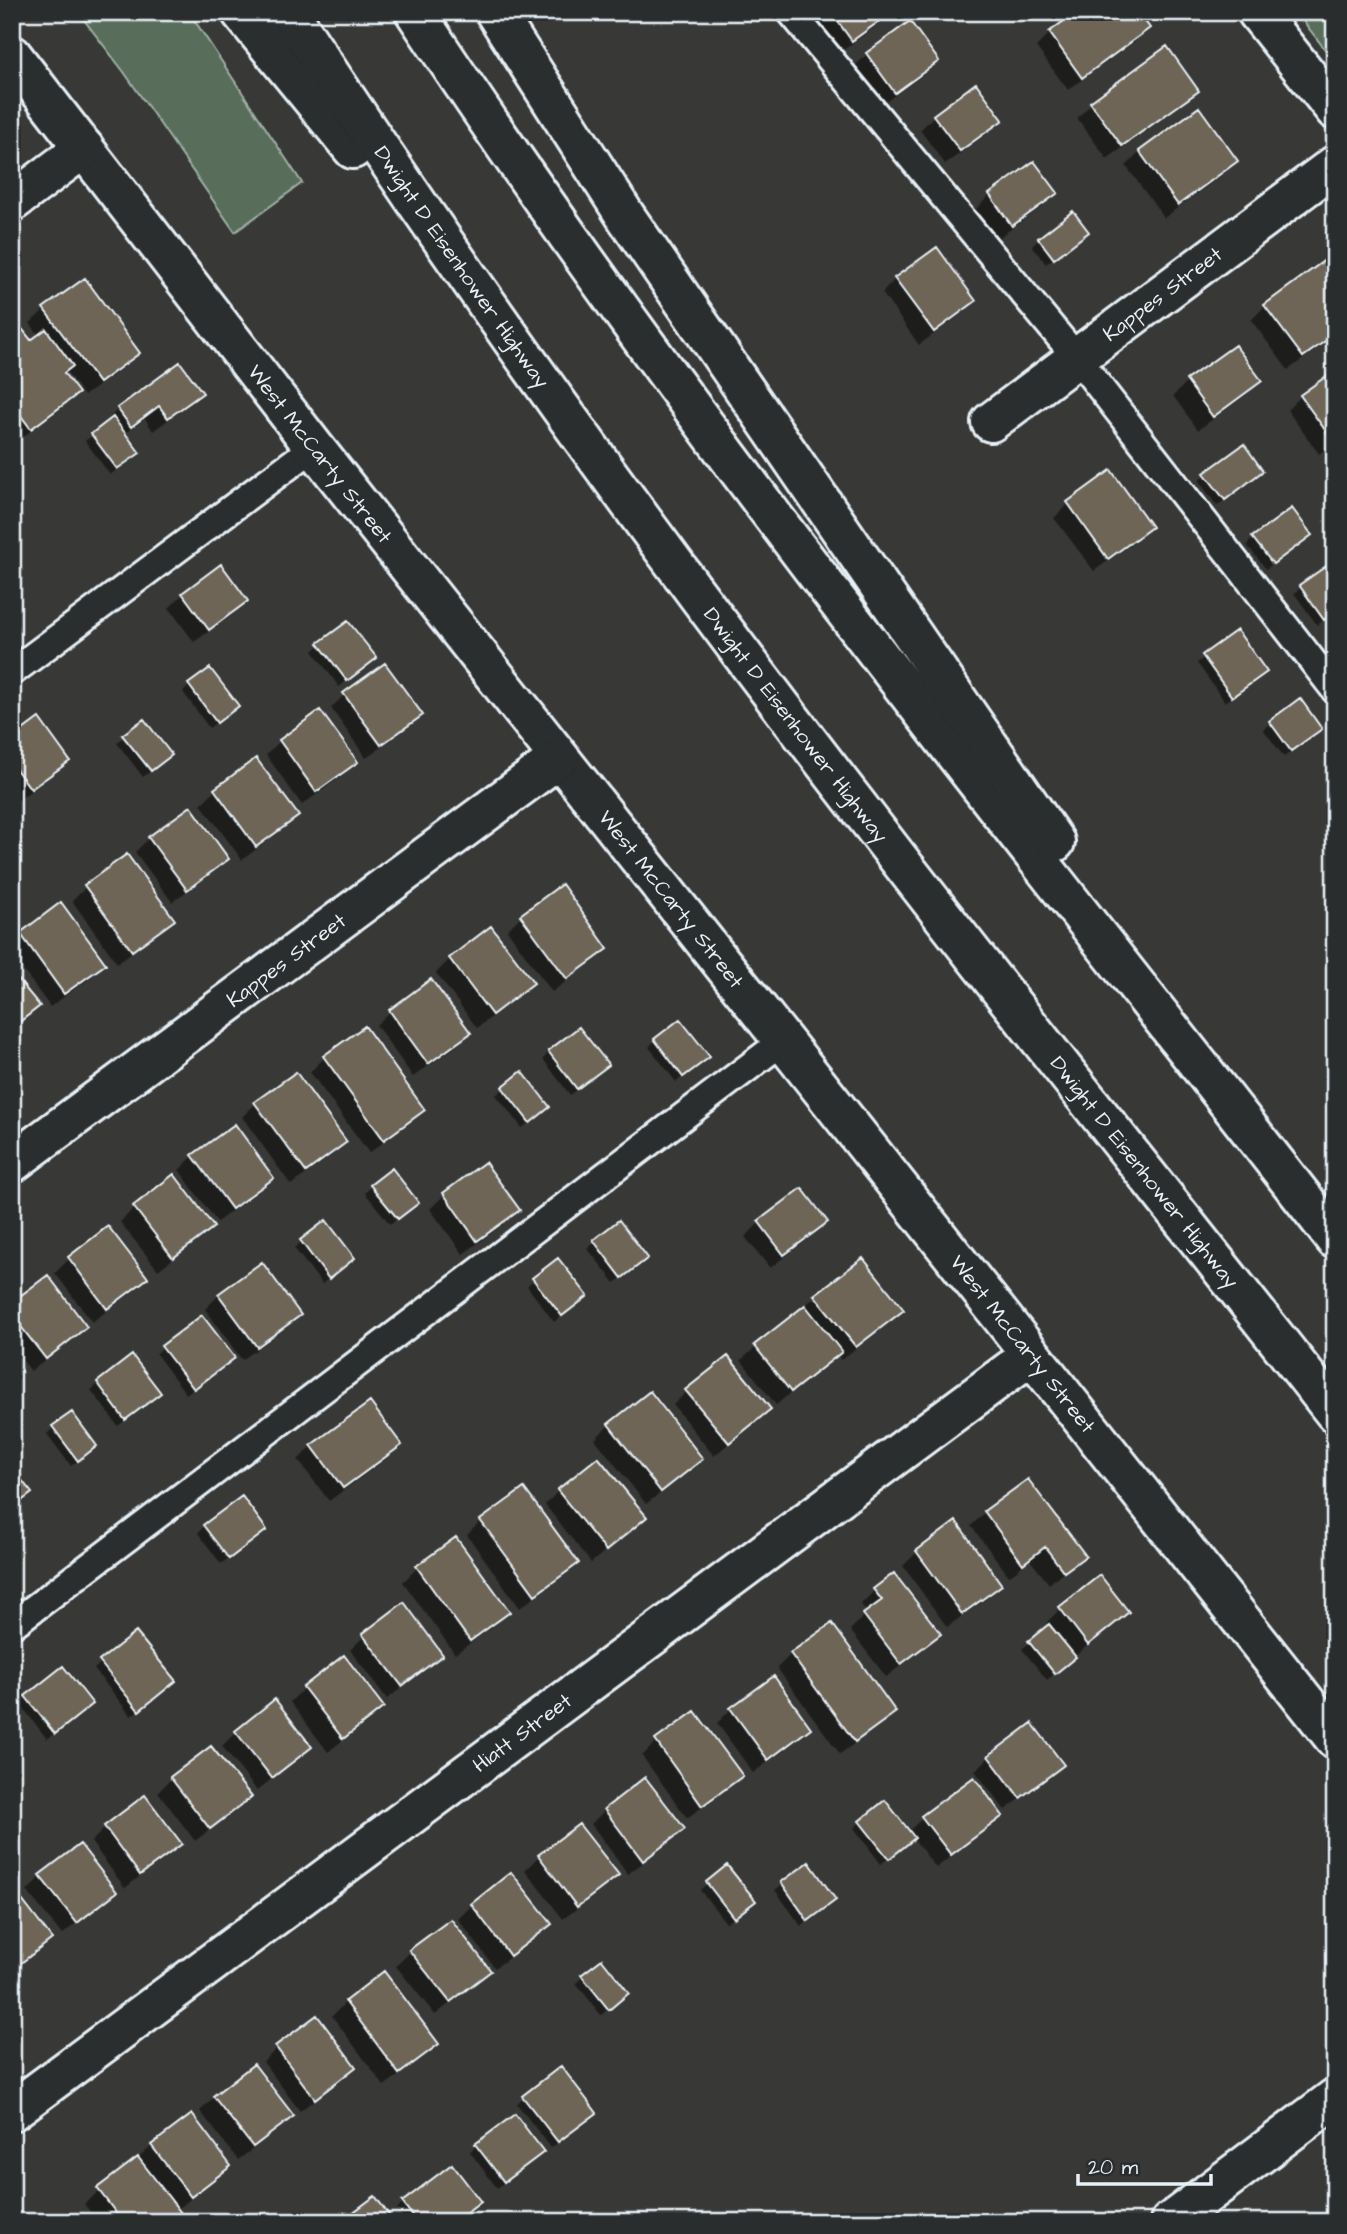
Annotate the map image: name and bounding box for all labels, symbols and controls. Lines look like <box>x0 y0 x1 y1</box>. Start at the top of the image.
street label: Dwight D Eisenhower Highway <box>367 140 556 396</box>
street label: Kappes Street <box>1097 240 1229 348</box>
street label: West McCarty Street <box>241 359 399 550</box>
street label: Dwight D Eisenhower Highway <box>697 601 895 850</box>
street label: West McCarty Street <box>591 804 751 995</box>
street label: Kappes Street <box>221 906 352 1014</box>
street label: Dwight D Eisenhower Highway <box>1043 1050 1246 1296</box>
street label: West McCarty Street <box>943 1249 1102 1440</box>
street label: Hiatt Street <box>467 1686 578 1780</box>
scale bar <box>1078 2143 1210 2187</box>
text: 20 m <box>1088 2153 1139 2182</box>

